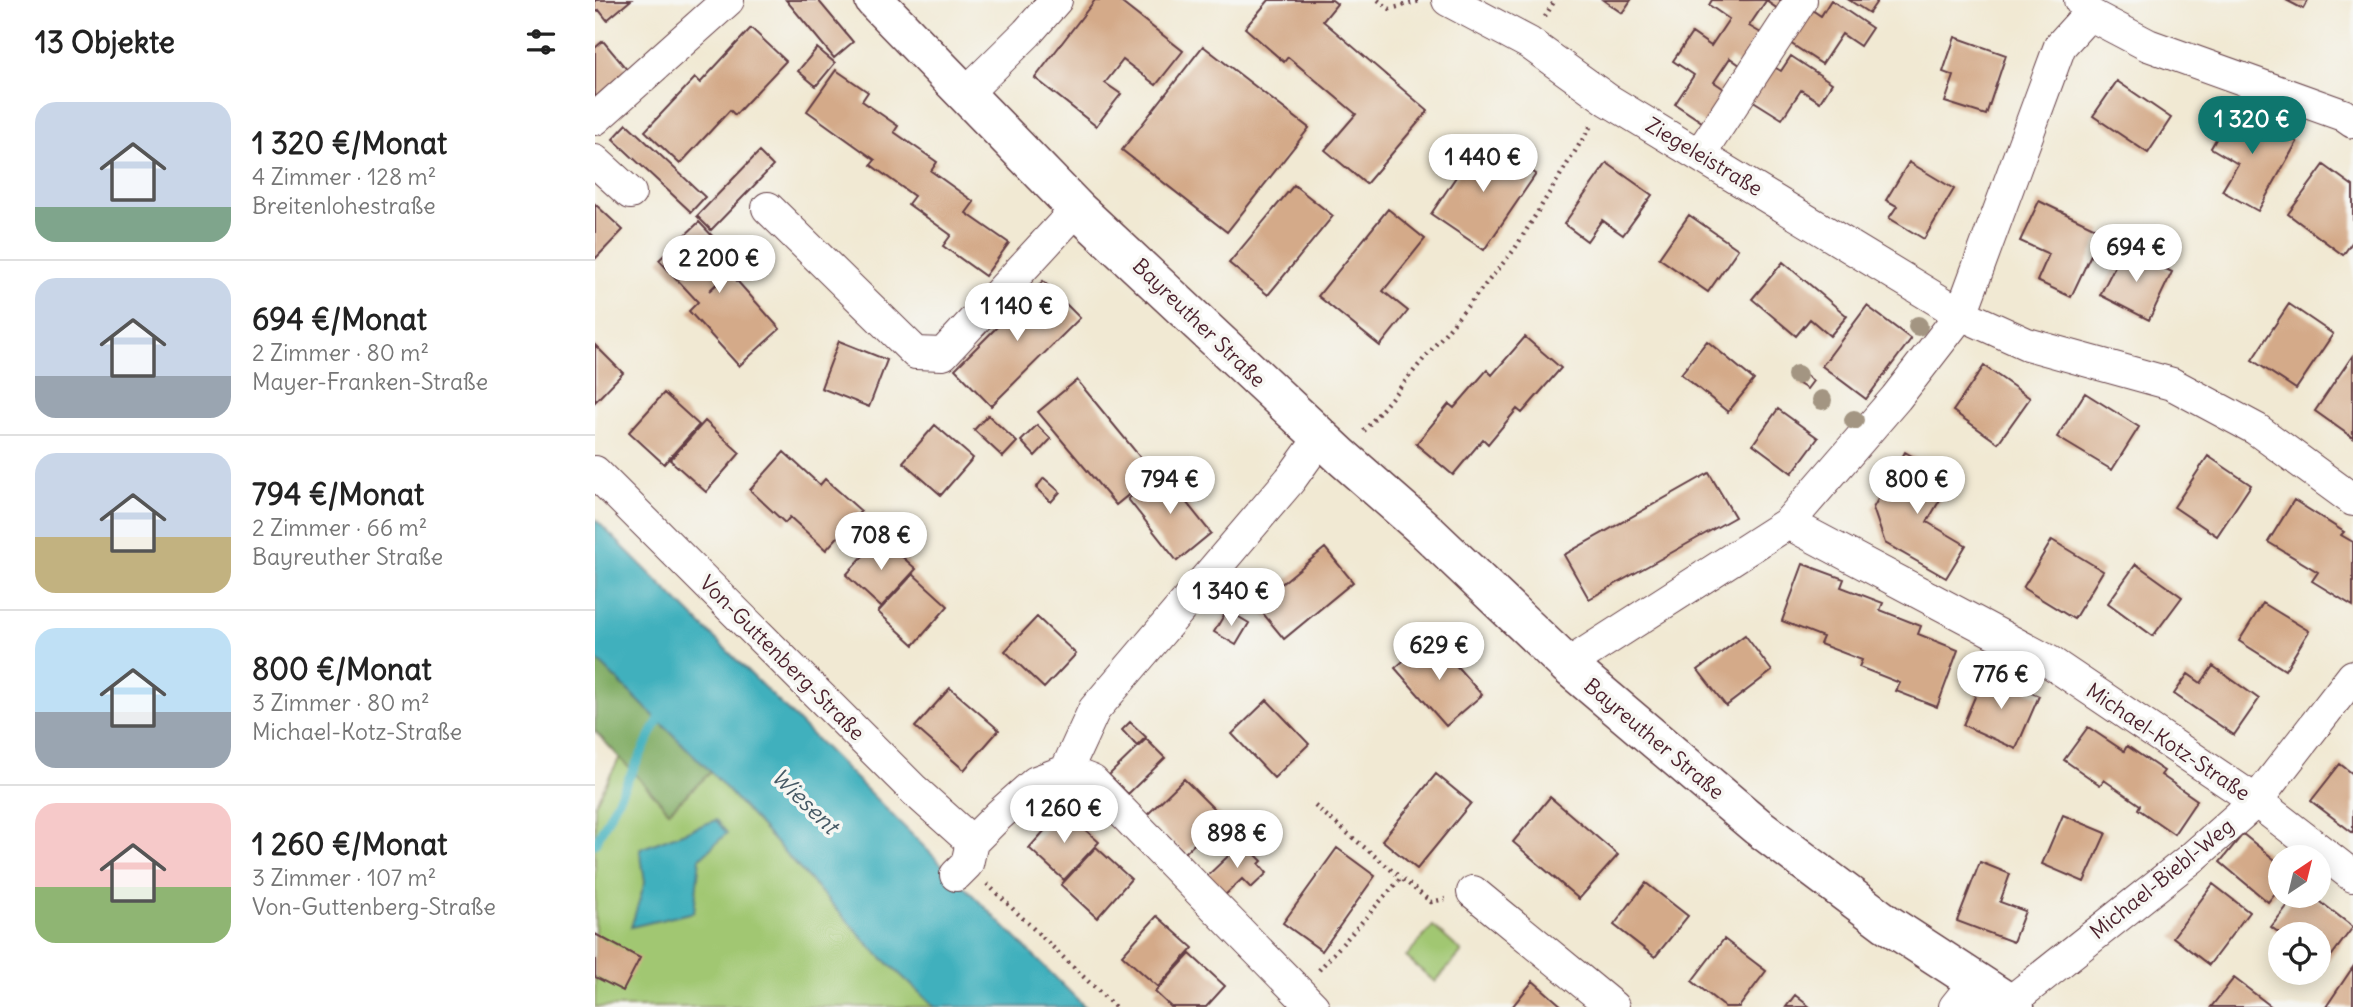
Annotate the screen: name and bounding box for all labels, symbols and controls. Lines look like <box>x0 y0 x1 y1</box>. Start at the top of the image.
text: 13 Objekte <box>35 23 175 61</box>
icon: filters <box>522 23 560 61</box>
pin: 1 320 € <box>2187 96 2317 156</box>
text: 1 320 € <box>2214 104 2290 133</box>
street label: Ziegeleistraße <box>1641 111 1768 202</box>
text: 1 320 €/Monat <box>252 124 447 162</box>
icon: home <box>91 130 175 214</box>
pin: 1 440 € <box>1418 134 1548 194</box>
text: 1 440 € <box>1445 142 1521 171</box>
text: 4 Zimmer · 128 m² <box>252 162 436 191</box>
text: Breitenlohestraße <box>252 191 436 220</box>
pin: 694 € <box>2087 224 2185 284</box>
text: 694 € <box>2106 232 2166 261</box>
pin: 2 200 € <box>654 236 784 295</box>
text: 2 200 € <box>678 243 760 272</box>
street label: Bayreuther Straße <box>1127 252 1272 393</box>
pin: 1 140 € <box>952 284 1082 343</box>
text: 1 140 € <box>981 291 1053 320</box>
text: 694 €/Monat <box>252 300 427 338</box>
icon: home <box>91 306 175 390</box>
text: 2 Zimmer · 80 m² <box>252 338 429 367</box>
text: Mayer-Franken-Straße <box>252 367 488 396</box>
pin: 794 € <box>1121 456 1219 516</box>
pin: 800 € <box>1868 456 1966 516</box>
text: 794 € <box>1141 464 1199 493</box>
text: 800 € <box>1885 464 1949 493</box>
text: 794 €/Monat <box>252 475 424 513</box>
icon: home <box>91 481 175 565</box>
pin: 708 € <box>832 512 930 572</box>
text: 2 Zimmer · 66 m² <box>252 513 427 542</box>
text: 708 € <box>851 520 911 549</box>
text: Bayreuther Straße <box>252 542 443 571</box>
pin: 1 340 € <box>1166 568 1296 628</box>
street label: Von-Guttenberg-Straße <box>694 569 871 746</box>
text: 1 340 € <box>1193 576 1269 605</box>
pin: 629 € <box>1390 622 1488 682</box>
text: 629 € <box>1409 630 1469 659</box>
text: 800 €/Monat <box>252 650 432 688</box>
pin: 776 € <box>1952 652 2050 711</box>
icon: home <box>91 656 175 740</box>
text: 776 € <box>1973 659 2029 688</box>
street label: Bayreuther Straße <box>1579 672 1730 805</box>
street label: Michael-Kotz-Straße <box>2081 677 2255 806</box>
text: 3 Zimmer · 80 m² <box>252 688 430 717</box>
text: Michael-Kotz-Straße <box>252 717 462 746</box>
water label: Wiesent <box>766 762 847 842</box>
pin: 1 260 € <box>999 786 1129 845</box>
text: 1 260 € <box>1026 793 1102 822</box>
pin: 898 € <box>1188 810 1286 870</box>
street label: Michael-Biebl-Weg <box>2084 812 2239 945</box>
text: 898 € <box>1207 818 1267 847</box>
text: 1 260 €/Monat <box>252 825 447 863</box>
icon: home <box>91 831 175 915</box>
north arrow <box>2268 845 2331 908</box>
map controls <box>2268 845 2331 985</box>
text: 3 Zimmer · 107 m² <box>252 863 436 892</box>
text: Von-Guttenberg-Straße <box>252 892 496 921</box>
button: locate <box>2268 922 2331 985</box>

